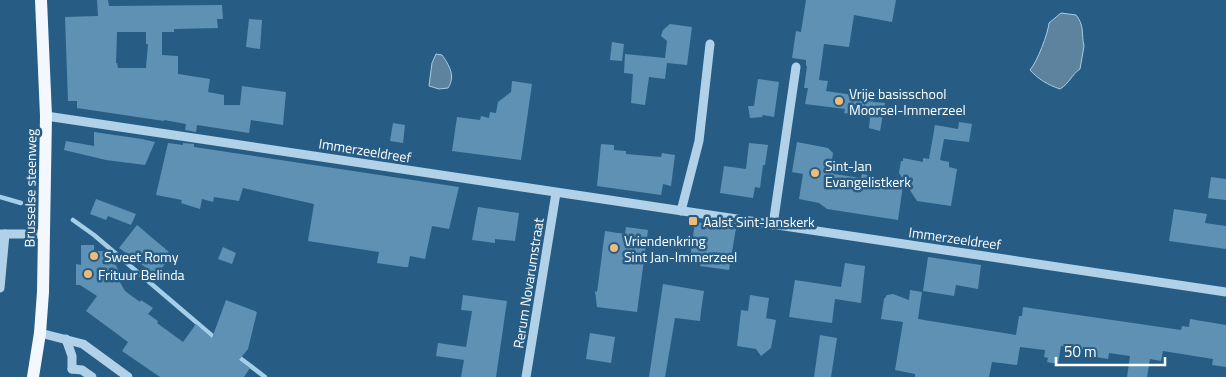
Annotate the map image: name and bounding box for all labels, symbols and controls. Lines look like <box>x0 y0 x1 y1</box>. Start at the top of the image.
place label: Vrije basisschool Moorsel-Immerzeel <box>849 83 966 120</box>
marker: Vrije basisschool Moorsel-Immerzeel <box>833 95 845 107</box>
street label: Brusselse steenweg <box>18 128 42 248</box>
street label: Immerzeeldreef <box>317 132 413 168</box>
place label: Sint-Jan Evangelistkerk <box>825 155 911 192</box>
marker: Sint-Jan Evangelistkerk <box>809 167 821 179</box>
place label: Aalst Sint-Janskerk <box>703 211 815 232</box>
marker: Aalst Sint-Janskerk <box>687 215 699 227</box>
street label: Rerum Novarumstraat <box>507 216 549 350</box>
street label: Immerzeeldreef <box>907 221 1003 255</box>
place label: Vriendenkring Sint Jan-Immerzeel <box>624 230 737 267</box>
marker: Vriendenkring Sint Jan-Immerzeel <box>608 242 620 254</box>
place label: Sweet Romy <box>104 246 179 267</box>
marker: Sweet Romy <box>88 250 100 262</box>
place label: Frituur Belinda <box>98 264 185 285</box>
marker: Frituur Belinda <box>82 268 94 280</box>
scale bar <box>1056 334 1165 366</box>
text: 50 m <box>1064 340 1097 363</box>

